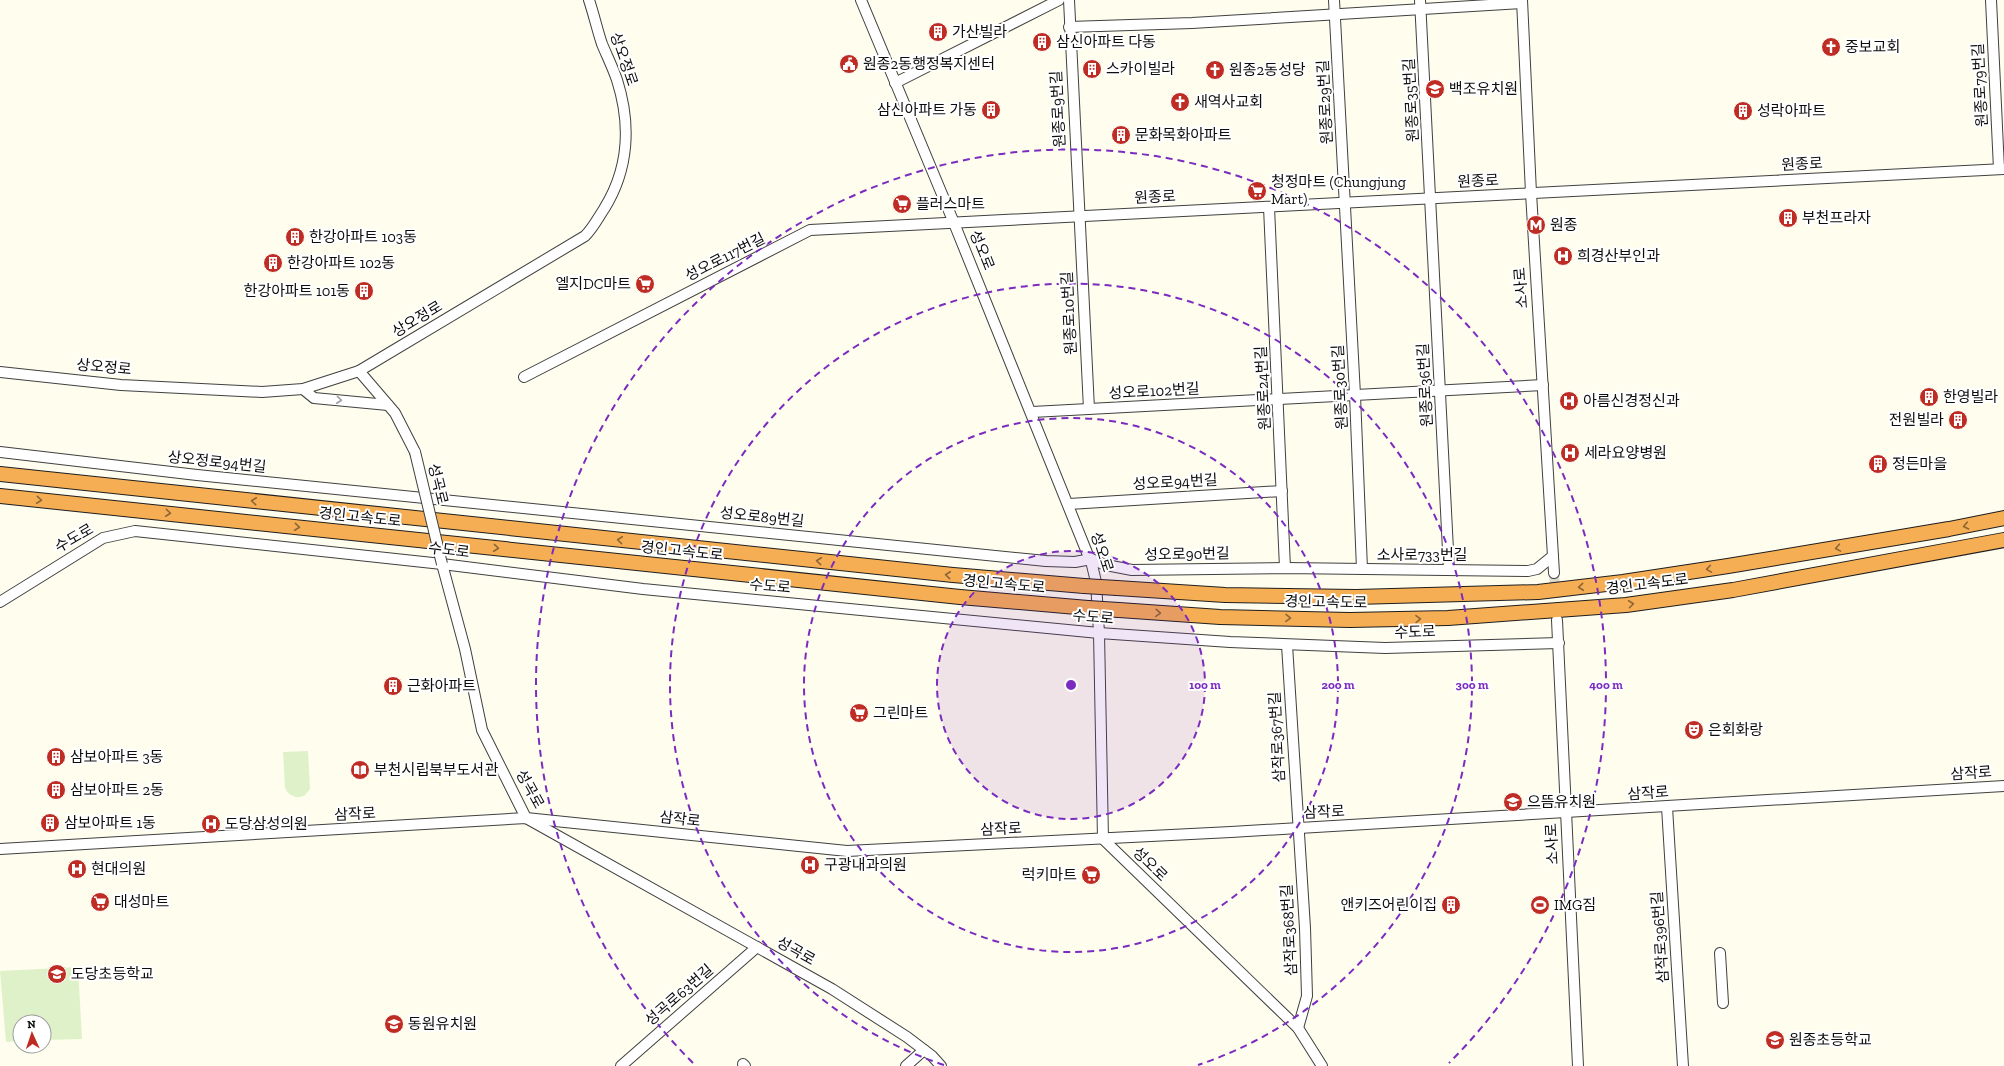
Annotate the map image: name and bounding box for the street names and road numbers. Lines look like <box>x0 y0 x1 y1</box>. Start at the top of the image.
street label: 상오정로 <box>607 30 641 88</box>
street label: 원종로79번길 <box>1969 43 1991 127</box>
street label: 원종로35번길 <box>1400 58 1422 142</box>
street label: 원종로29번길 <box>1314 59 1336 145</box>
street label: 원종로9번길 <box>1047 70 1069 148</box>
street label: 원종로 <box>1781 154 1823 174</box>
street label: 원종로 <box>1457 171 1499 191</box>
street label: 원종로 <box>1134 187 1176 207</box>
street label: 성오로 <box>966 227 998 273</box>
street label: 성오로117번길 <box>682 229 768 285</box>
street label: 소사로 <box>1511 267 1531 309</box>
street label: 원종로10번길 <box>1058 271 1080 355</box>
street label: 상오정로 <box>389 297 445 341</box>
street label: 원종로36번길 <box>1414 342 1436 428</box>
street label: 원종로30번길 <box>1329 344 1351 430</box>
street label: 원종로24번길 <box>1252 345 1274 431</box>
street label: 상오정로 <box>76 356 132 378</box>
street label: 성오로102번길 <box>1108 380 1200 402</box>
street label: 상오정로94번길 <box>167 448 267 476</box>
street label: 성곡로 <box>424 462 452 506</box>
street label: 성오로94번길 <box>1132 471 1218 493</box>
street label: 경인고속도로 <box>318 504 402 530</box>
street label: 성오로89번길 <box>719 504 805 530</box>
street label: 수도로 <box>52 520 96 556</box>
street label: 성오로 <box>1087 530 1117 574</box>
street label: 경인고속도로 <box>640 538 724 564</box>
street label: 수도로 <box>427 539 471 561</box>
street label: 성오로90번길 <box>1144 544 1230 564</box>
street label: 소사로733번길 <box>1377 546 1467 564</box>
street label: 경인고속도로 <box>1605 570 1689 598</box>
street label: 경인고속도로 <box>962 571 1046 597</box>
street label: 수도로 <box>749 575 791 597</box>
street label: 경인고속도로 <box>1284 592 1368 612</box>
street label: 수도로 <box>1072 606 1114 628</box>
street label: 수도로 <box>1394 622 1436 642</box>
street label: 삼작로367번길 <box>1266 691 1288 783</box>
street label: 삼작로 <box>1950 763 1992 783</box>
street label: 성곡로 <box>512 767 548 811</box>
street label: 삼작로 <box>1627 783 1669 803</box>
street label: 삼작로 <box>1303 802 1345 822</box>
street label: 삼작로 <box>334 804 376 824</box>
street label: 삼작로 <box>658 808 702 830</box>
street label: 삼작로 <box>980 819 1022 839</box>
street label: 소사로 <box>1542 823 1562 865</box>
street label: 성오로 <box>1129 843 1171 885</box>
street label: 삼작로368번길 <box>1278 883 1300 977</box>
street label: 삼작로396번길 <box>1648 890 1672 984</box>
street label: 성곡로 <box>774 933 818 969</box>
street label: 성곡로63번길 <box>641 961 717 1029</box>

